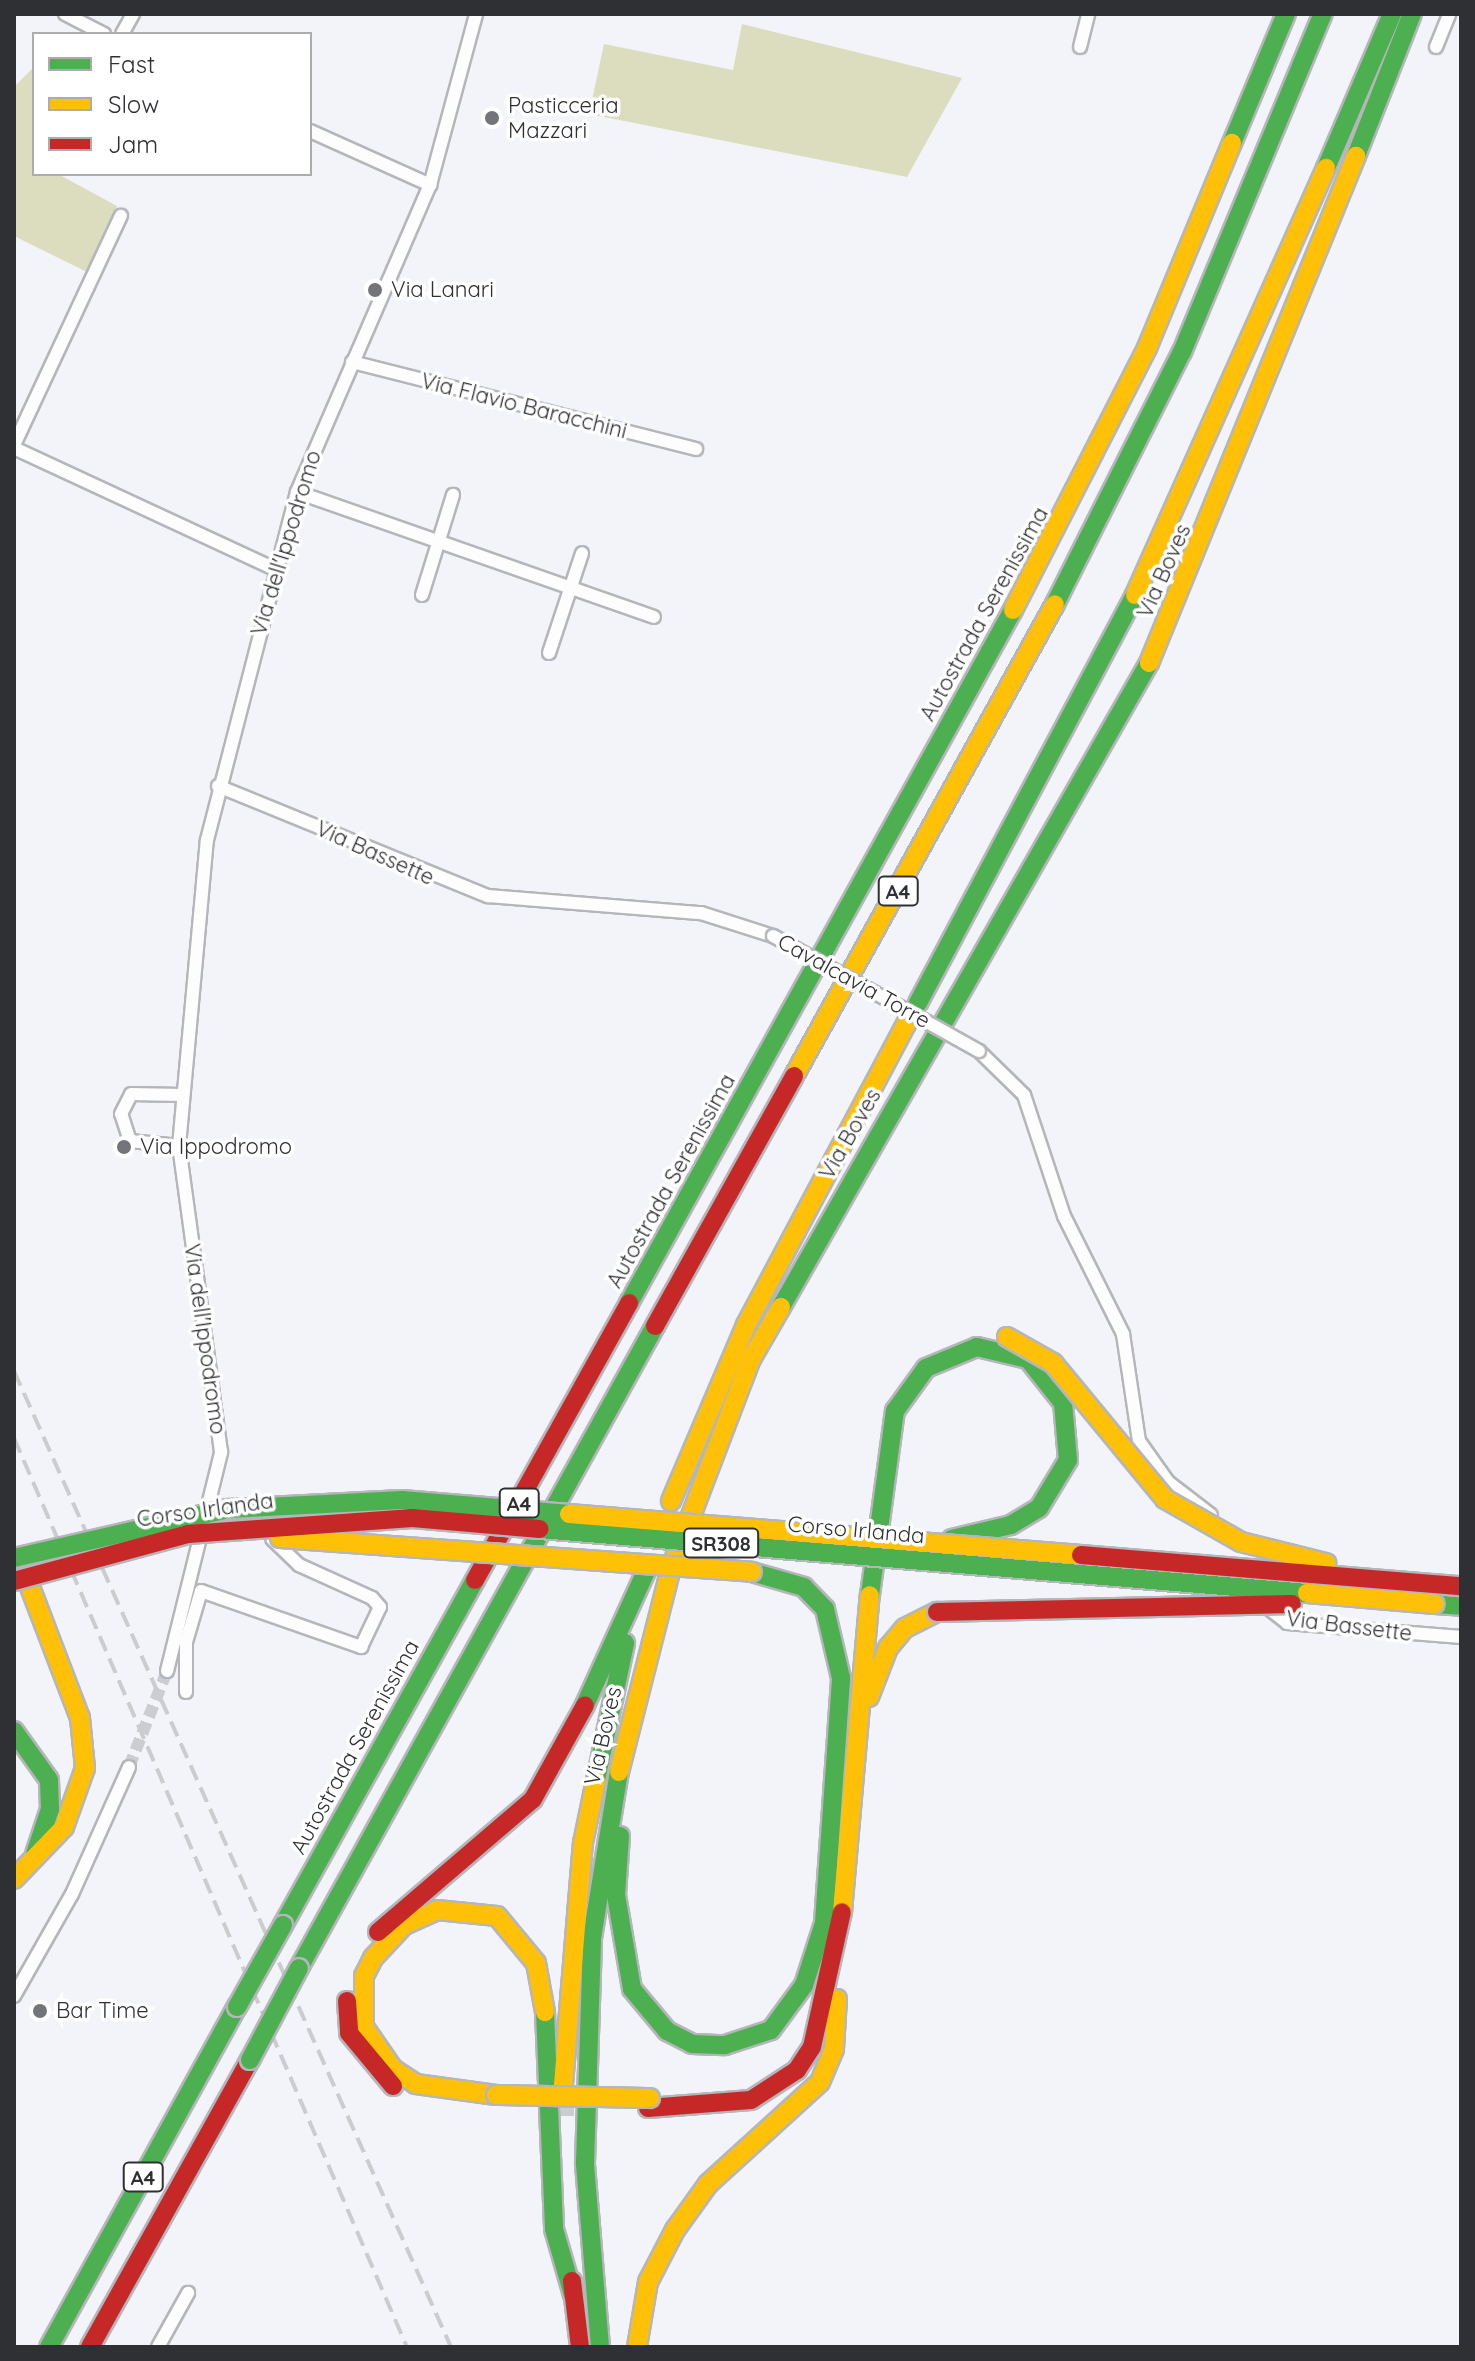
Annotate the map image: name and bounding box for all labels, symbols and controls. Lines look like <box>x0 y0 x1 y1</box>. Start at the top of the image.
legend <box>32 32 312 176</box>
text: Fast <box>108 49 155 79</box>
text: Slow <box>108 89 159 119</box>
place label: Pasticceria Mazzari <box>508 92 619 144</box>
marker: Pasticceria Mazzari <box>483 109 501 127</box>
text: Jam <box>108 129 158 159</box>
place label: Via Lanari <box>391 277 494 303</box>
marker: Via Lanari <box>366 281 384 299</box>
street label: Via Flavio Baracchini <box>418 368 630 444</box>
street label: Via dell'Ippodromo <box>245 447 327 639</box>
street label: Autostrada Serenissima <box>914 502 1054 726</box>
street label: Via Boves <box>1132 520 1196 622</box>
street label: Via Bassette <box>312 815 438 891</box>
road number: A4 <box>876 875 920 907</box>
street label: Cavalcavia Torre <box>773 928 935 1034</box>
street label: Autostrada Serenissima <box>601 1069 741 1293</box>
street label: Via Boves <box>813 1084 887 1184</box>
place label: Via Ippodromo <box>140 1134 292 1160</box>
marker: Via Ippodromo <box>115 1138 133 1156</box>
street label: Via dell'Ippodromo <box>179 1242 231 1436</box>
street label: Corso Irlanda <box>135 1487 275 1533</box>
road number: A4 <box>497 1487 541 1519</box>
street label: Corso Irlanda <box>786 1511 926 1549</box>
road number: SR308 <box>683 1527 759 1559</box>
street label: Via Bassette <box>1285 1605 1413 1647</box>
street label: Autostrada Serenissima <box>285 1635 425 1859</box>
street label: Via Boves <box>579 1684 627 1788</box>
place label: Bar Time <box>56 1998 149 2024</box>
marker: Bar Time <box>31 2002 49 2020</box>
road number: A4 <box>121 2161 165 2193</box>

